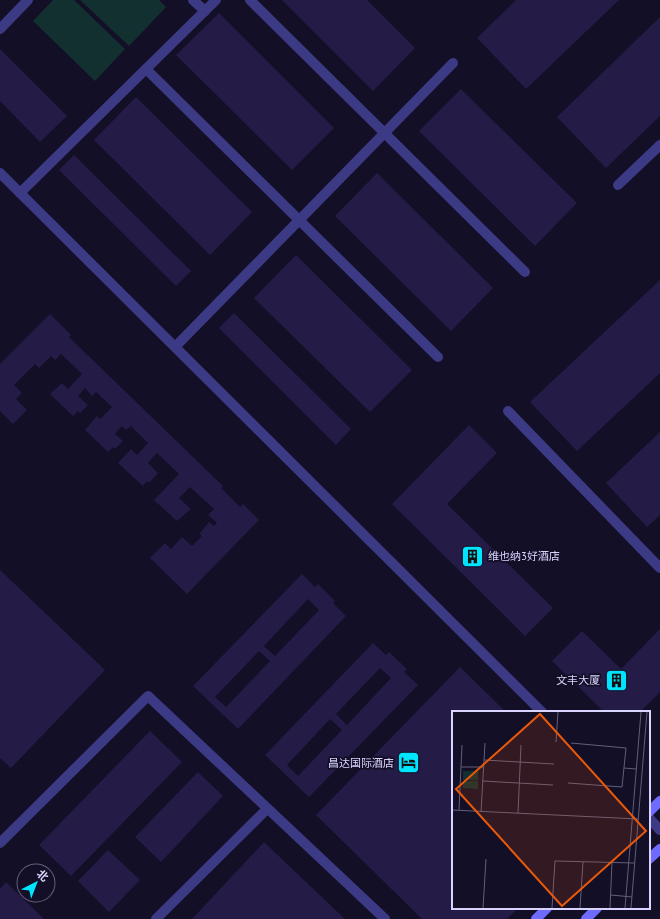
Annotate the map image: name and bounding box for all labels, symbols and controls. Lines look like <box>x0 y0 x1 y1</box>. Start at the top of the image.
building icon: 维也纳3好酒店 <box>459 543 485 569</box>
place label: 维也纳3好酒店 <box>488 549 560 563</box>
building icon: 文丰大厦 <box>603 667 629 693</box>
place label: 文丰大厦 <box>556 673 600 687</box>
inset map <box>452 711 650 909</box>
hotel icon: 昌达国际酒店 <box>396 750 422 776</box>
place label: 昌达国际酒店 <box>328 756 394 770</box>
north arrow <box>16 863 56 903</box>
text: 北 <box>34 867 51 884</box>

